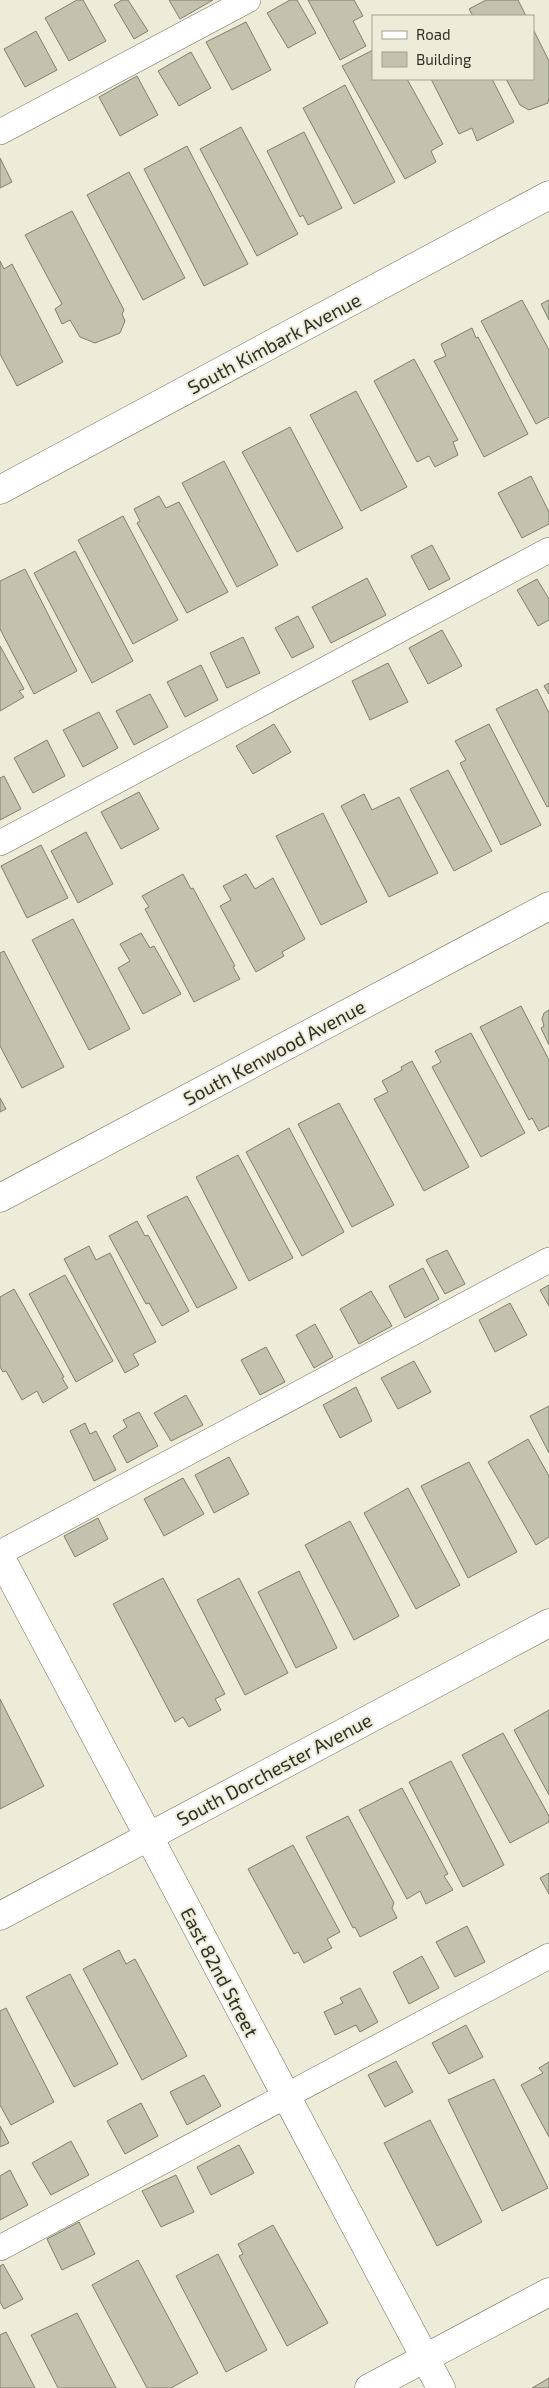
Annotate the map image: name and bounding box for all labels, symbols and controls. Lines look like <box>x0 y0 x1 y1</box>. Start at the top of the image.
legend <box>372 15 534 80</box>
text: Road <box>416 25 451 43</box>
text: Building <box>416 50 472 68</box>
street label: South Kimbark Avenue <box>183 287 365 399</box>
street label: South Kenwood Avenue <box>179 994 369 1110</box>
street label: South Dorchester Avenue <box>172 1708 376 1830</box>
street label: East 82nd Street <box>176 1903 264 2041</box>

